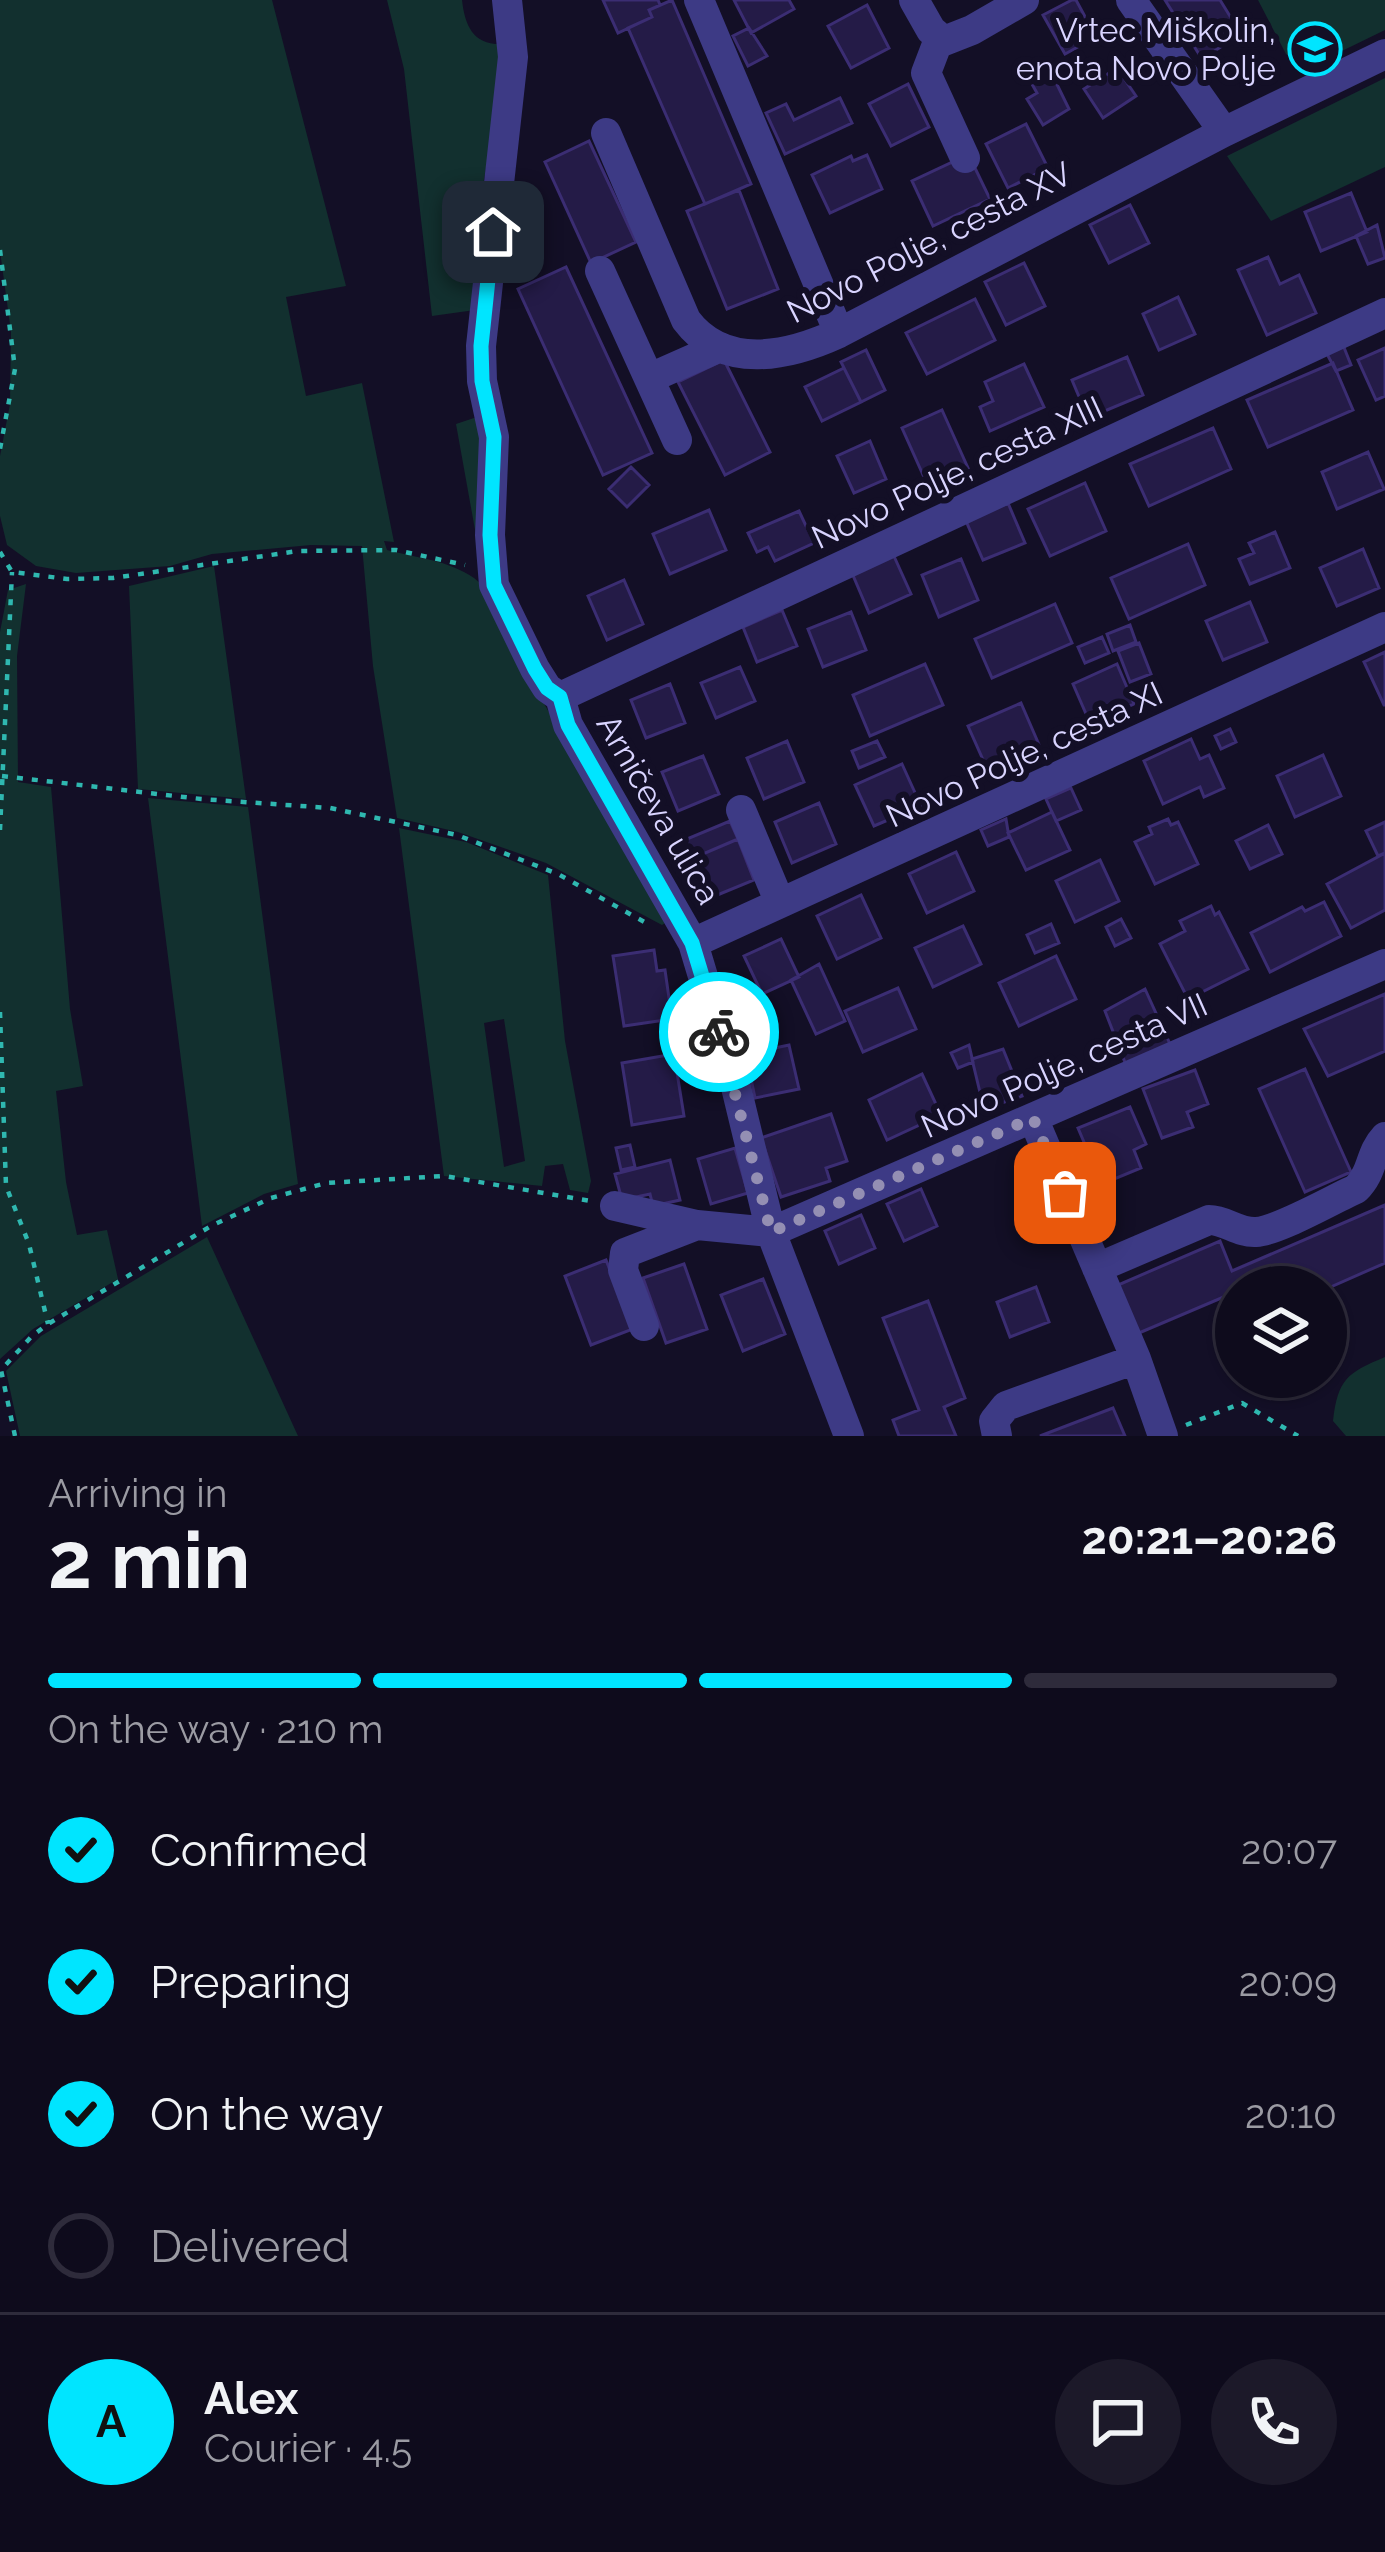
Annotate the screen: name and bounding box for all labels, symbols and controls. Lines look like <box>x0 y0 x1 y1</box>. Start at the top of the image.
place label: Vrtec Miškolin, enota Novo Polje <box>1016 11 1276 88</box>
school or university icon: Vrtec Miškolin, enota Novo Polje <box>1287 21 1343 77</box>
street label: Novo Polje, cesta XV <box>780 154 1078 331</box>
pin <box>442 181 544 283</box>
icon: home <box>460 199 526 265</box>
street label: Novo Polje, cesta XIII <box>806 388 1109 557</box>
street label: Novo Polje, cesta XI <box>880 673 1168 836</box>
street label: Arničeva ulica <box>589 707 729 911</box>
courier <box>659 972 779 1092</box>
street label: Novo Polje, cesta VII <box>915 985 1213 1146</box>
icon: bike <box>686 999 752 1065</box>
pin <box>1014 1142 1116 1244</box>
icon: bag <box>1032 1160 1098 1226</box>
map controls <box>1215 1266 1347 1398</box>
button: layers <box>1215 1266 1347 1398</box>
text: Arriving in <box>48 1470 228 1516</box>
text: 20:21–20:26 <box>1082 1512 1337 1565</box>
text: 2 min <box>48 1515 250 1606</box>
text: On the way · 210 m <box>48 1706 383 1752</box>
icon: check <box>48 1817 114 1883</box>
text: Confirmed <box>150 1824 368 1877</box>
text: 20:07 <box>1241 1827 1337 1873</box>
icon: check <box>48 1949 114 2015</box>
text: Preparing <box>150 1956 351 2009</box>
text: 20:09 <box>1239 1959 1337 2005</box>
icon: check <box>48 2081 114 2147</box>
text: On the way <box>150 2088 384 2141</box>
text: 20:10 <box>1245 2091 1337 2137</box>
text: Delivered <box>150 2220 350 2273</box>
button: chat <box>1055 2359 1181 2485</box>
button: phone <box>1211 2359 1337 2485</box>
text: Alex <box>204 2372 298 2425</box>
text: A <box>96 2395 126 2448</box>
text: Courier · 4.5 <box>204 2425 412 2471</box>

